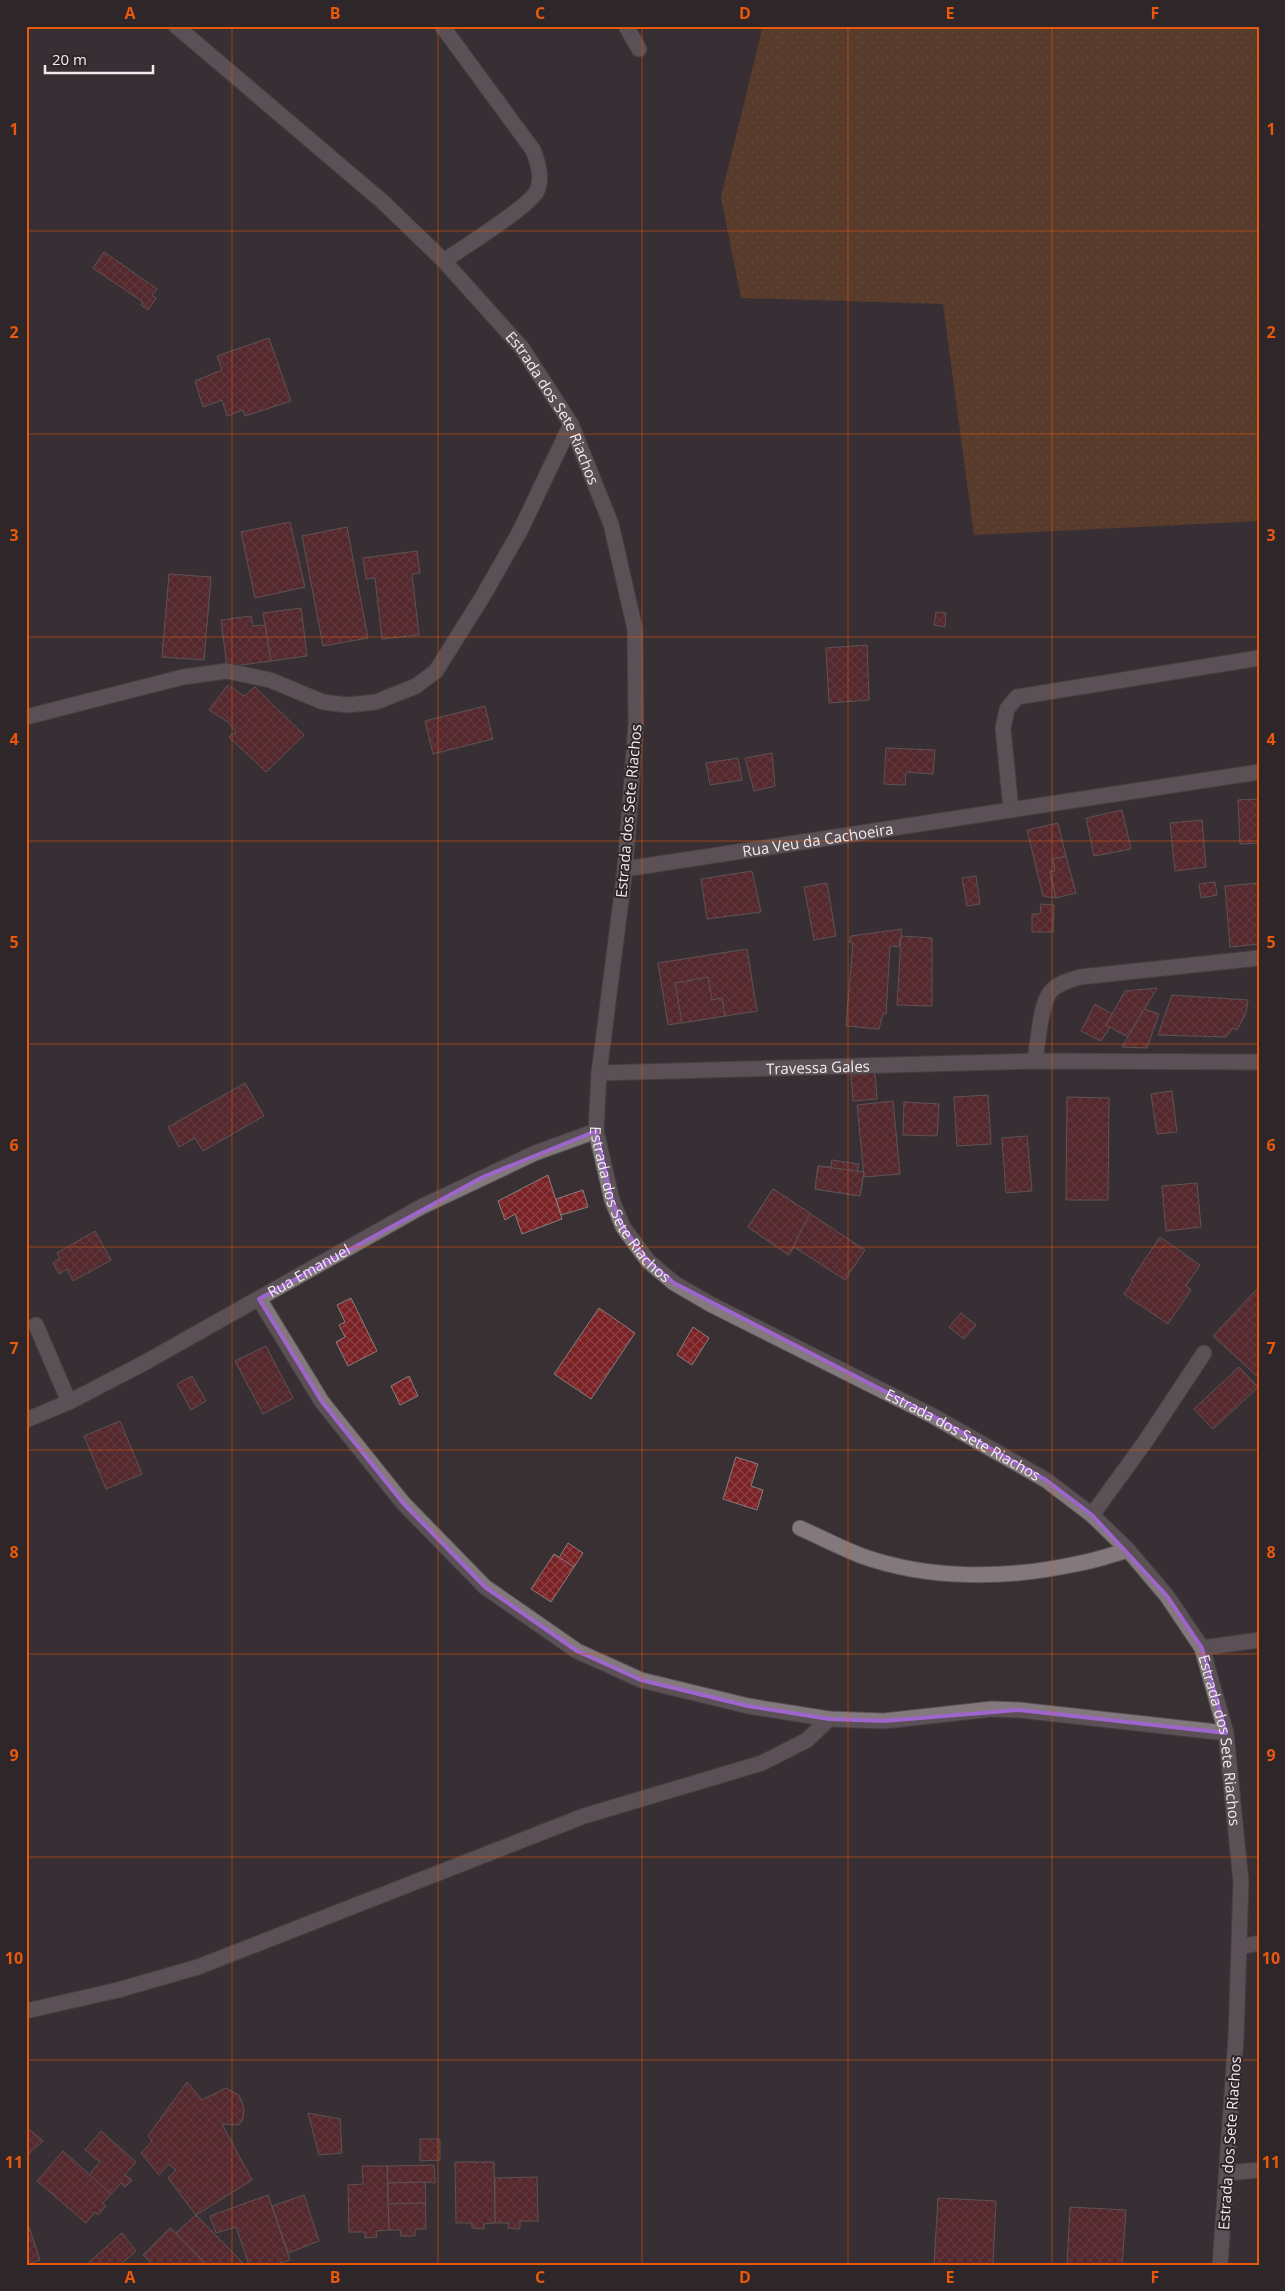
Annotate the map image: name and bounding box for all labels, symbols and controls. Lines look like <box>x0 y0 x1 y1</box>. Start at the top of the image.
text: A <box>124 2 136 24</box>
text: B <box>330 2 340 24</box>
text: C <box>535 2 545 24</box>
text: D <box>739 2 751 24</box>
text: E <box>946 2 955 24</box>
text: F <box>1151 2 1159 24</box>
scale bar <box>45 42 152 74</box>
text: 20 m <box>52 49 87 69</box>
text: 1 <box>9 118 19 140</box>
text: 1 <box>1266 118 1276 140</box>
text: 2 <box>9 321 19 343</box>
text: 2 <box>1266 321 1276 343</box>
street label: Estrada dos Sete Riachos <box>501 327 604 487</box>
text: 3 <box>9 524 19 546</box>
text: 3 <box>1266 524 1276 546</box>
street label: Estrada dos Sete Riachos <box>610 723 646 899</box>
text: 4 <box>9 728 19 750</box>
text: 4 <box>1266 728 1276 750</box>
street label: Rua Veu da Cachoeira <box>741 818 895 861</box>
text: 5 <box>9 931 19 953</box>
text: 5 <box>1266 931 1276 953</box>
street label: Travessa Gales <box>766 1056 870 1078</box>
street label: Estrada dos Sete Riachos <box>586 1126 676 1286</box>
text: 6 <box>9 1134 19 1156</box>
text: 6 <box>1266 1134 1276 1156</box>
street label: Rua Emanuel <box>264 1239 354 1302</box>
text: 7 <box>9 1337 19 1359</box>
text: 7 <box>1266 1337 1276 1359</box>
street label: Estrada dos Sete Riachos <box>882 1384 1044 1485</box>
text: 8 <box>9 1541 19 1563</box>
text: 8 <box>1266 1541 1276 1563</box>
street label: Estrada dos Sete Riachos <box>1194 1652 1245 1827</box>
text: 9 <box>9 1744 19 1766</box>
text: 9 <box>1266 1744 1276 1766</box>
text: 10 <box>5 1947 23 1969</box>
text: 10 <box>1262 1947 1280 1969</box>
street label: Estrada dos Sete Riachos <box>1213 2055 1245 2231</box>
text: 11 <box>5 2151 23 2173</box>
text: 11 <box>1262 2151 1280 2173</box>
text: A <box>124 2266 136 2288</box>
text: B <box>330 2266 340 2288</box>
text: C <box>535 2266 545 2288</box>
text: D <box>739 2266 751 2288</box>
text: E <box>946 2266 955 2288</box>
text: F <box>1151 2266 1159 2288</box>

